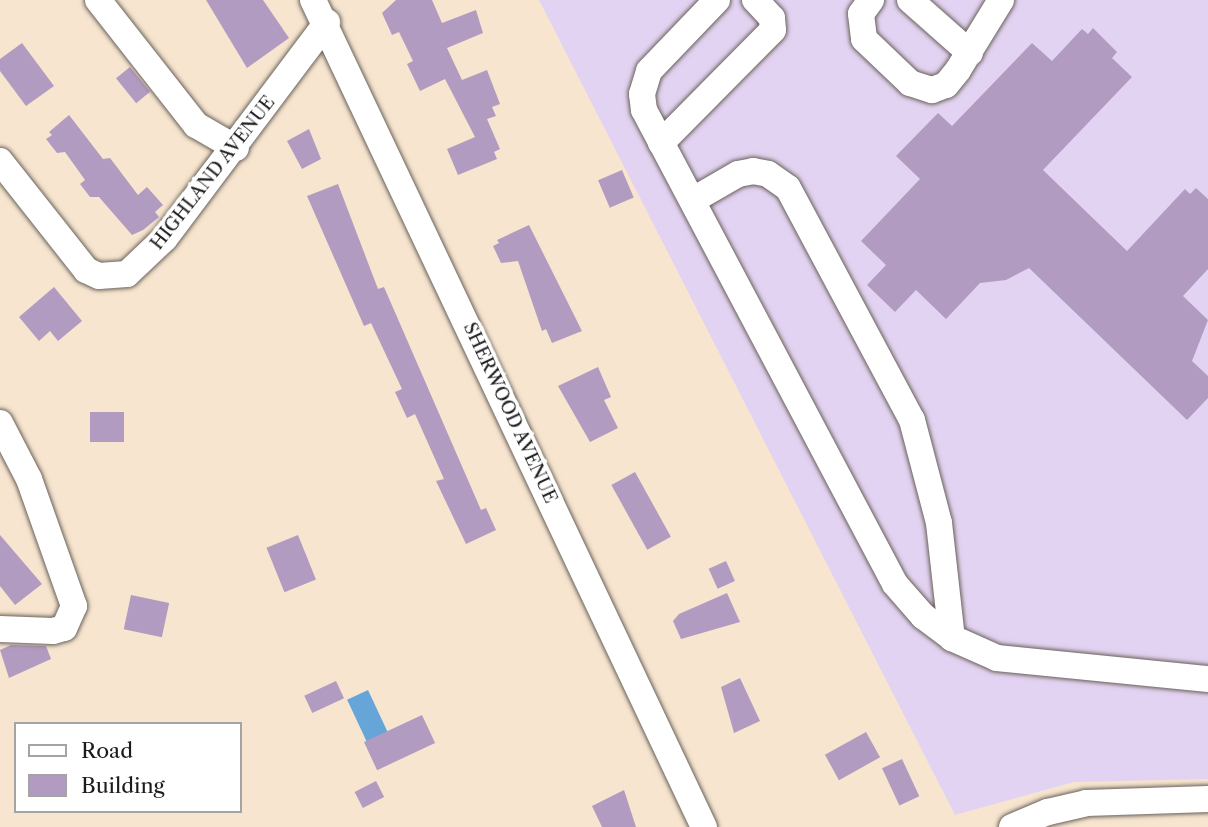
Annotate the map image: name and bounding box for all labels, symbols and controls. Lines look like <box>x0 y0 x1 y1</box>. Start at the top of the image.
street label: HIGHLAND AVENUE <box>146 92 280 254</box>
street label: SHERWOOD AVENUE <box>458 319 562 507</box>
legend <box>14 722 242 813</box>
text: Road <box>81 738 133 763</box>
text: Building <box>81 773 165 798</box>

